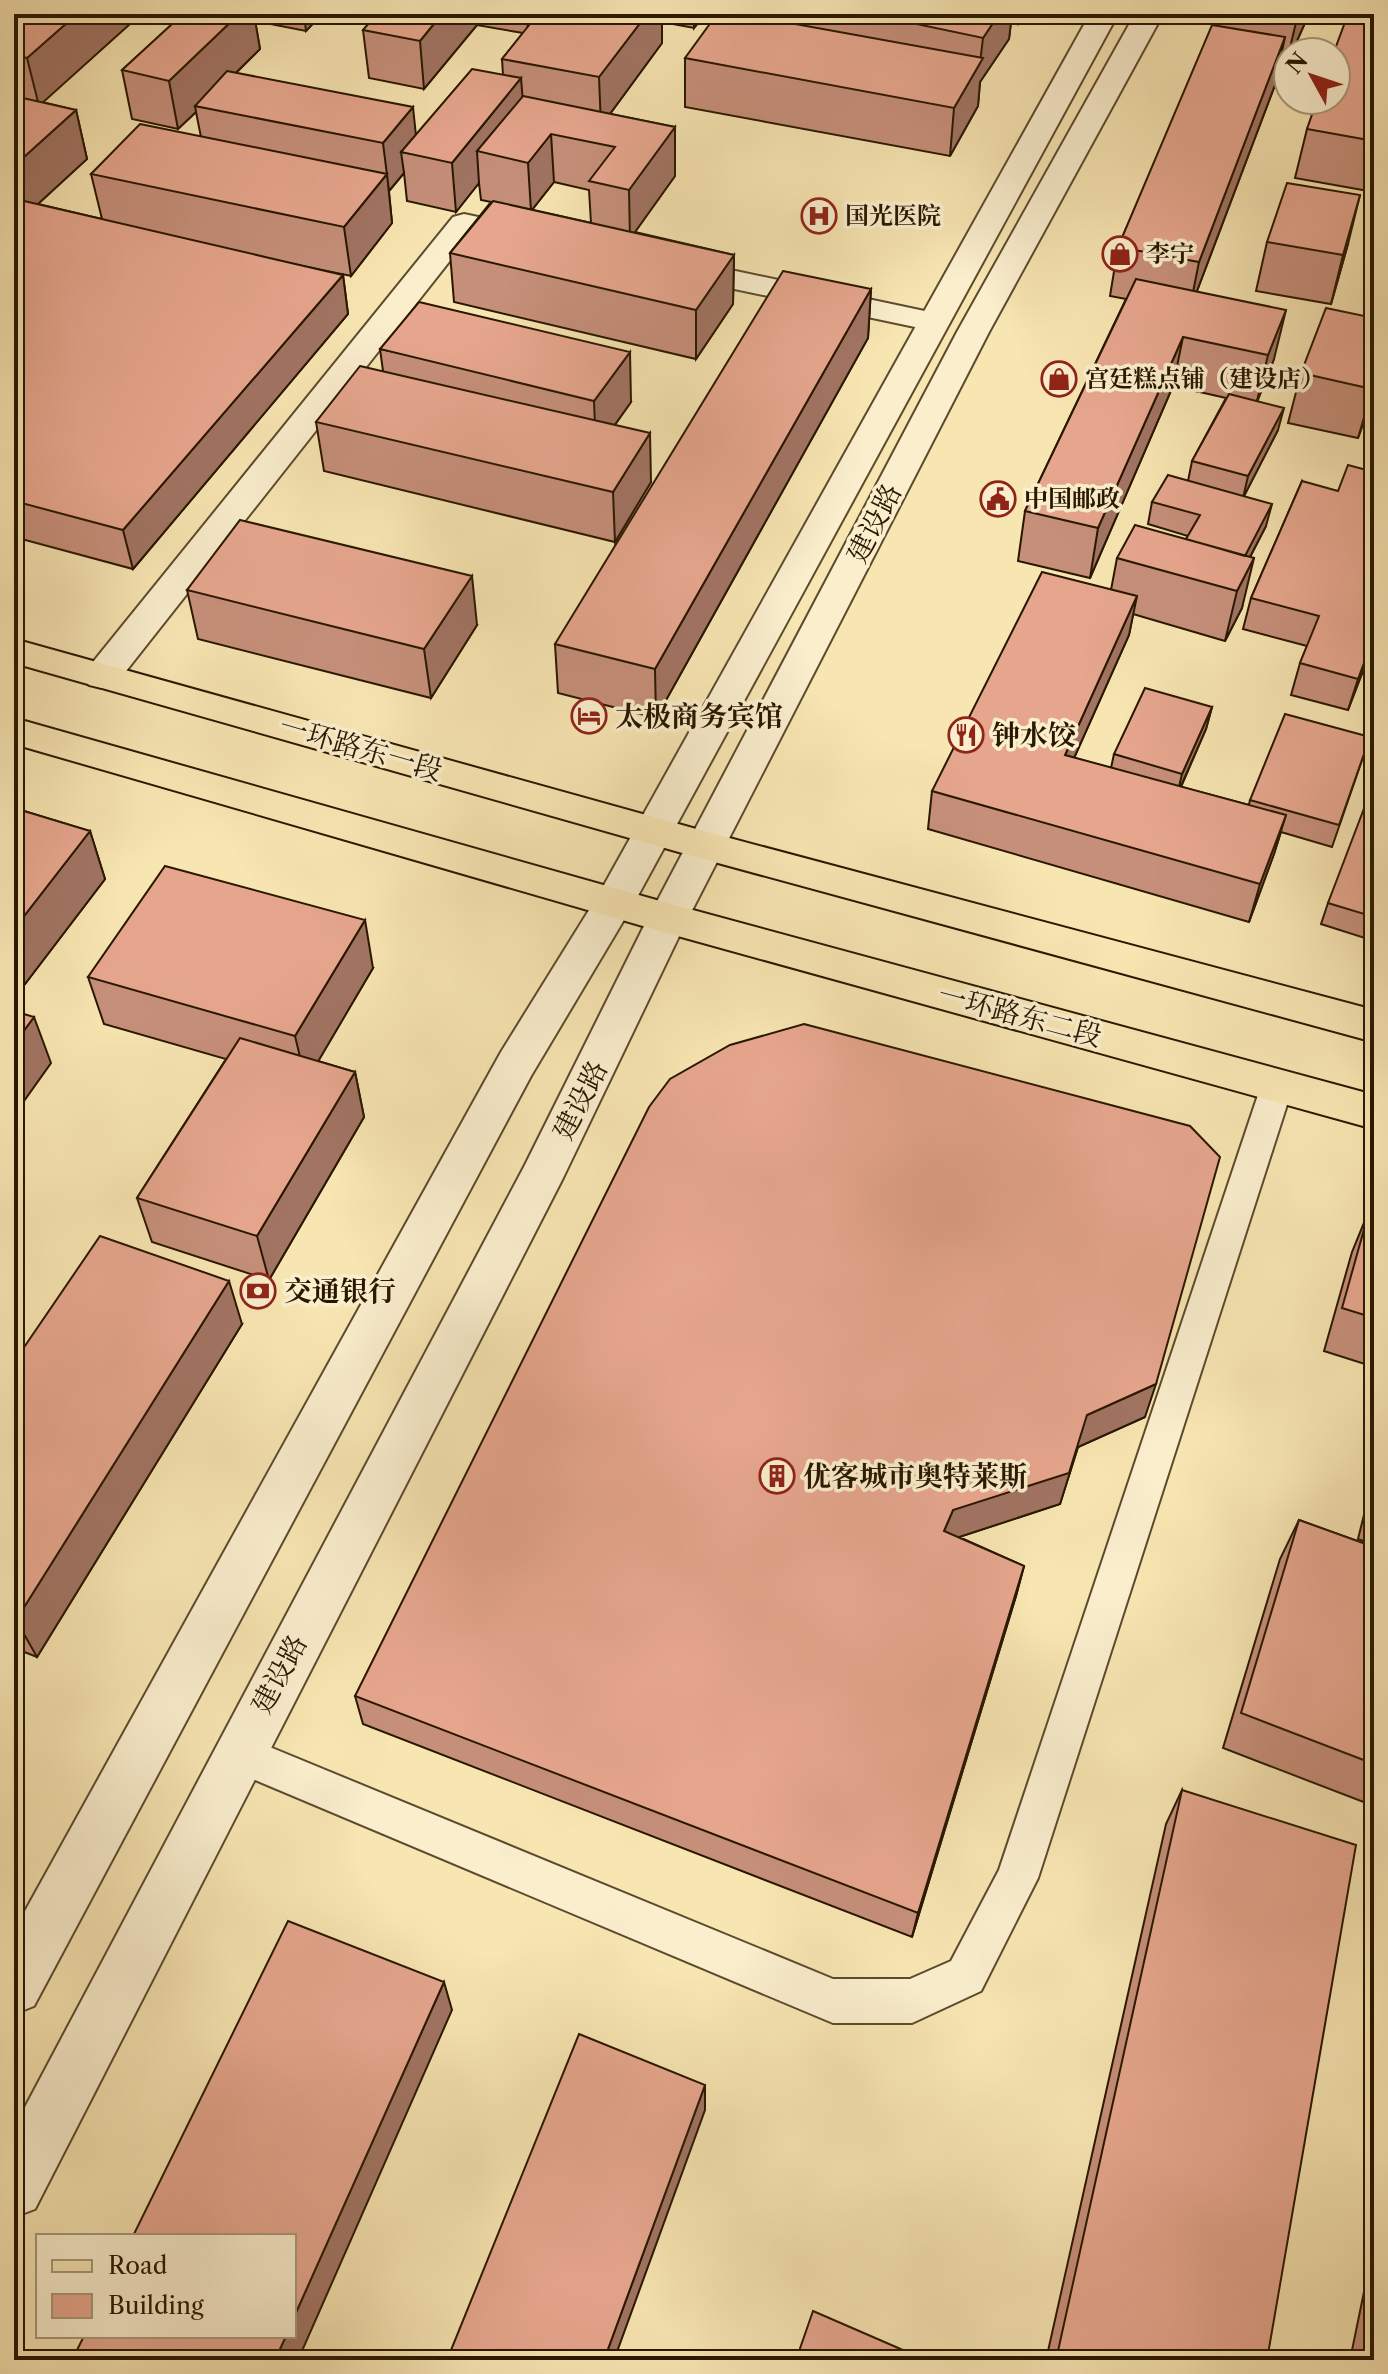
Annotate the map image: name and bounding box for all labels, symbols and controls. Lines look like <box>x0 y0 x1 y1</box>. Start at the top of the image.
north arrow <box>1272 36 1352 116</box>
text: N <box>1281 47 1314 79</box>
hospital icon: 国光医院 <box>800 197 838 235</box>
place label: 国光医院 <box>845 201 941 230</box>
shop icon: 李宁 <box>1101 235 1139 273</box>
place label: 李宁 <box>1146 239 1194 268</box>
shop icon: 宫廷糕点铺（建设店） <box>1040 360 1078 398</box>
place label: 宫廷糕点铺（建设店） <box>1085 364 1325 393</box>
street label: 建设路 <box>840 478 908 568</box>
public building icon: 中国邮政 <box>979 480 1017 518</box>
place label: 中国邮政 <box>1024 484 1120 513</box>
hotel icon: 太极商务宾馆 <box>570 697 608 735</box>
place label: 太极商务宾馆 <box>615 699 783 733</box>
street label: 一环路东一段 <box>276 709 446 787</box>
restaurant icon: 钟水饺 <box>947 716 985 754</box>
place label: 钟水饺 <box>992 718 1076 752</box>
street label: 一环路东二段 <box>934 977 1106 1053</box>
street label: 建设路 <box>546 1055 614 1145</box>
bank icon: 交通银行 <box>239 1272 277 1310</box>
place label: 交通银行 <box>284 1274 396 1308</box>
building icon: 优客城市奥特莱斯 <box>758 1457 796 1495</box>
place label: 优客城市奥特莱斯 <box>803 1459 1027 1493</box>
street label: 建设路 <box>244 1629 314 1719</box>
legend <box>36 2234 296 2338</box>
text: Road <box>108 2251 168 2280</box>
text: Building <box>108 2291 204 2320</box>

